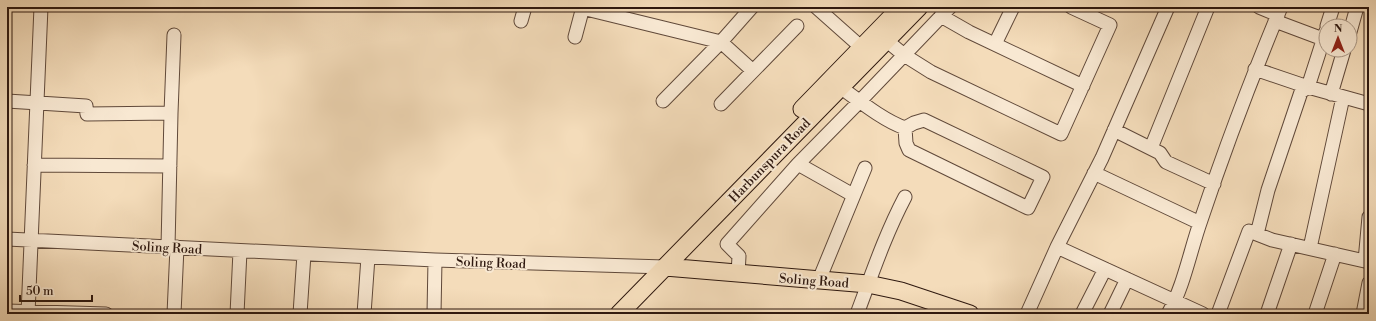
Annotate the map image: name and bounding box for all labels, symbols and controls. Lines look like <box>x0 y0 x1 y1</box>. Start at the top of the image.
north arrow <box>1318 18 1358 58</box>
text: N <box>1334 22 1343 36</box>
street label: Harbunspura Road <box>726 115 814 206</box>
street label: Soling Road <box>131 238 203 258</box>
street label: Soling Road <box>456 254 527 272</box>
street label: Soling Road <box>778 271 850 291</box>
scale bar <box>20 277 92 303</box>
text: 50 m <box>26 284 54 299</box>

